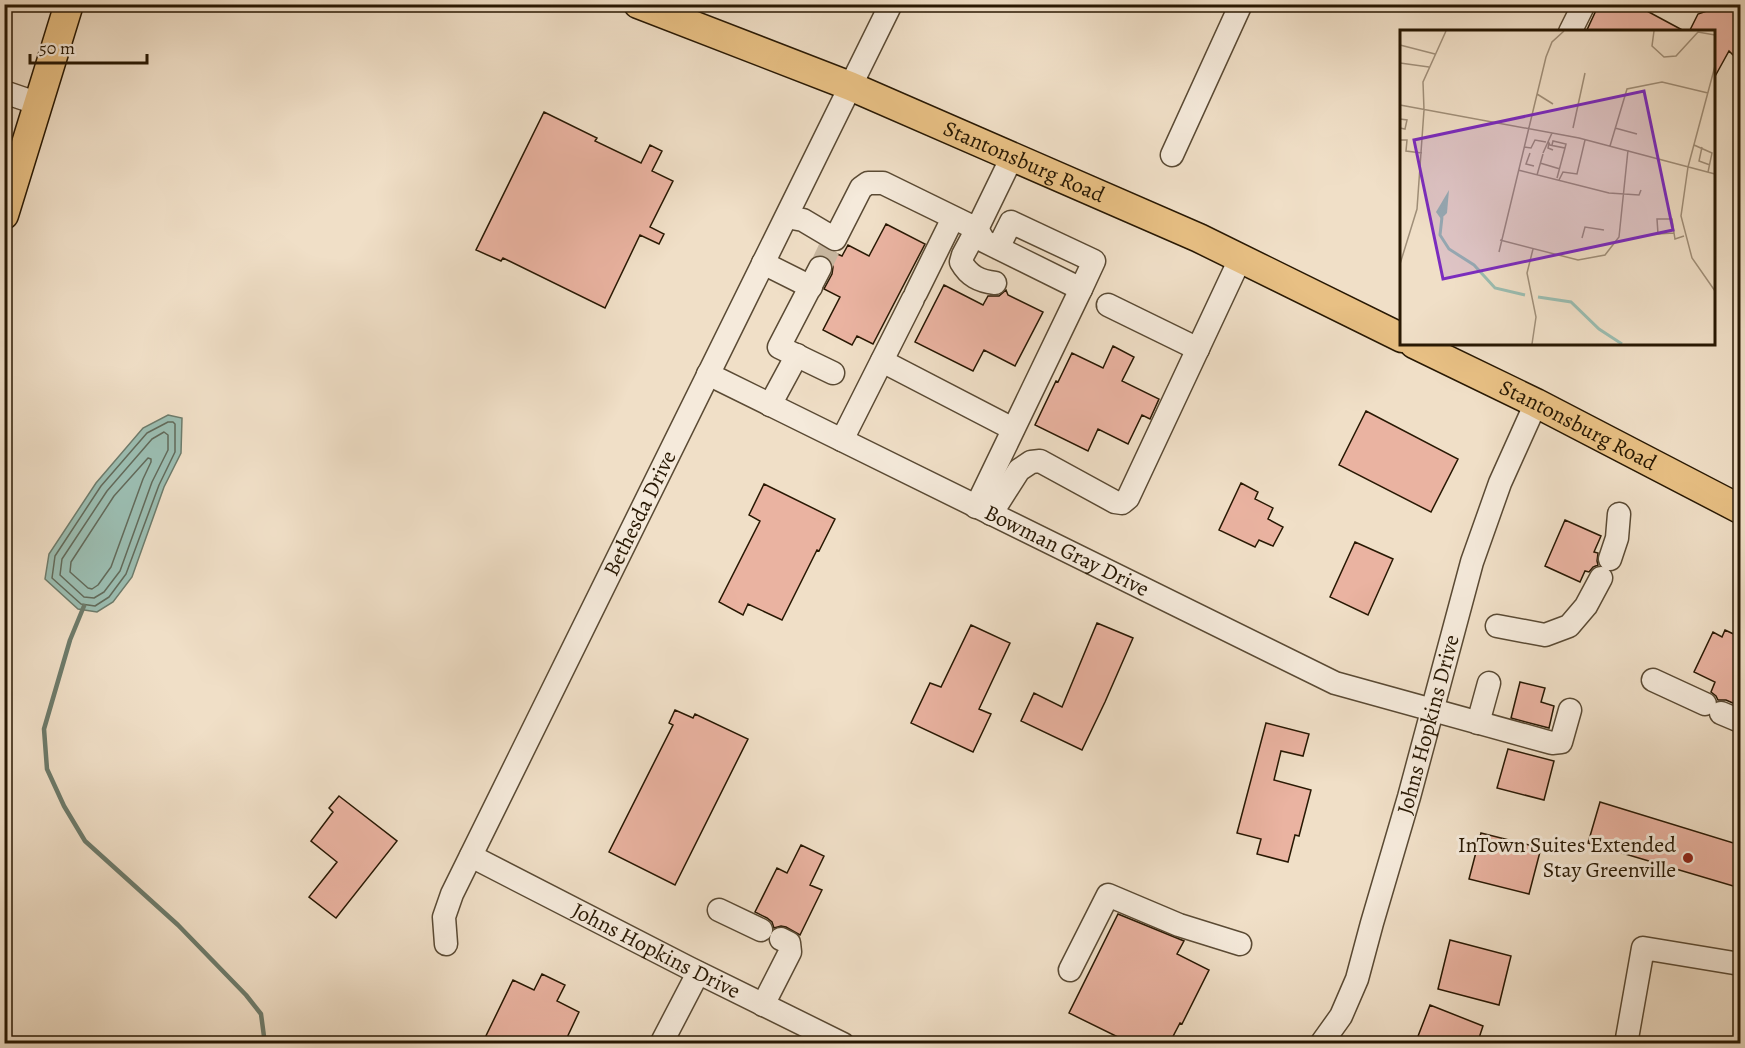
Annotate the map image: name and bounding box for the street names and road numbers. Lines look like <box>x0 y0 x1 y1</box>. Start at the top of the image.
street label: Stantonsburg Road <box>939 113 1109 210</box>
street label: Stantonsburg Road <box>1494 372 1662 478</box>
street label: Bethesda Drive <box>596 445 683 581</box>
street label: Bowman Gray Drive <box>979 498 1154 604</box>
street label: Johns Hopkins Drive <box>1390 631 1467 818</box>
street label: Johns Hopkins Drive <box>567 895 745 1006</box>

